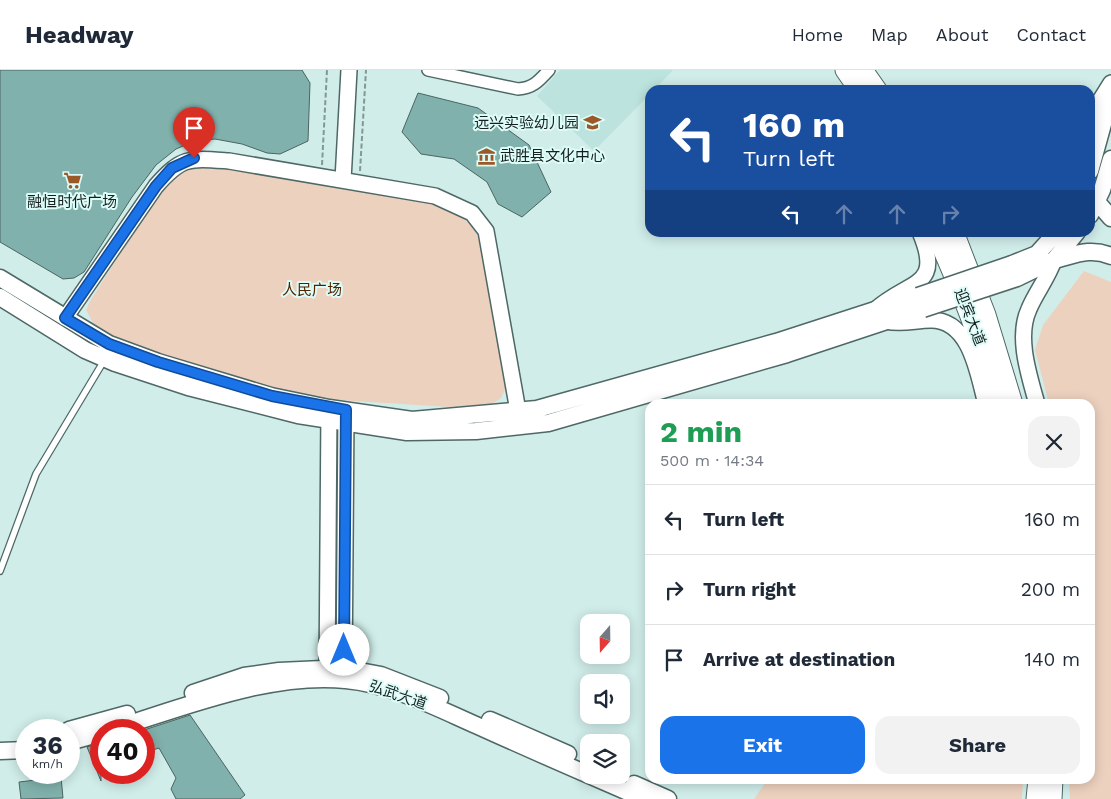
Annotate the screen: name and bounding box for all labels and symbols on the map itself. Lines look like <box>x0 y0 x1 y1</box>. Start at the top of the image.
pin <box>173 107 215 158</box>
school or university icon: 远兴实验幼儿园 <box>583 113 603 133</box>
place label: 远兴实验幼儿园 <box>474 114 579 132</box>
museum icon: 武胜县文化中心 <box>476 146 496 166</box>
place label: 武胜县文化中心 <box>500 147 605 165</box>
supermarket icon: 融恒时代广场 <box>62 171 82 191</box>
place label: 融恒时代广场 <box>27 193 117 211</box>
park label: 人民广场 <box>282 281 342 299</box>
street label: 迎宾大道 <box>951 286 989 348</box>
north arrow <box>580 614 630 664</box>
position arrow <box>317 623 369 675</box>
street label: 弘武大道 <box>367 677 429 713</box>
speed limit sign: 40 <box>90 719 155 784</box>

